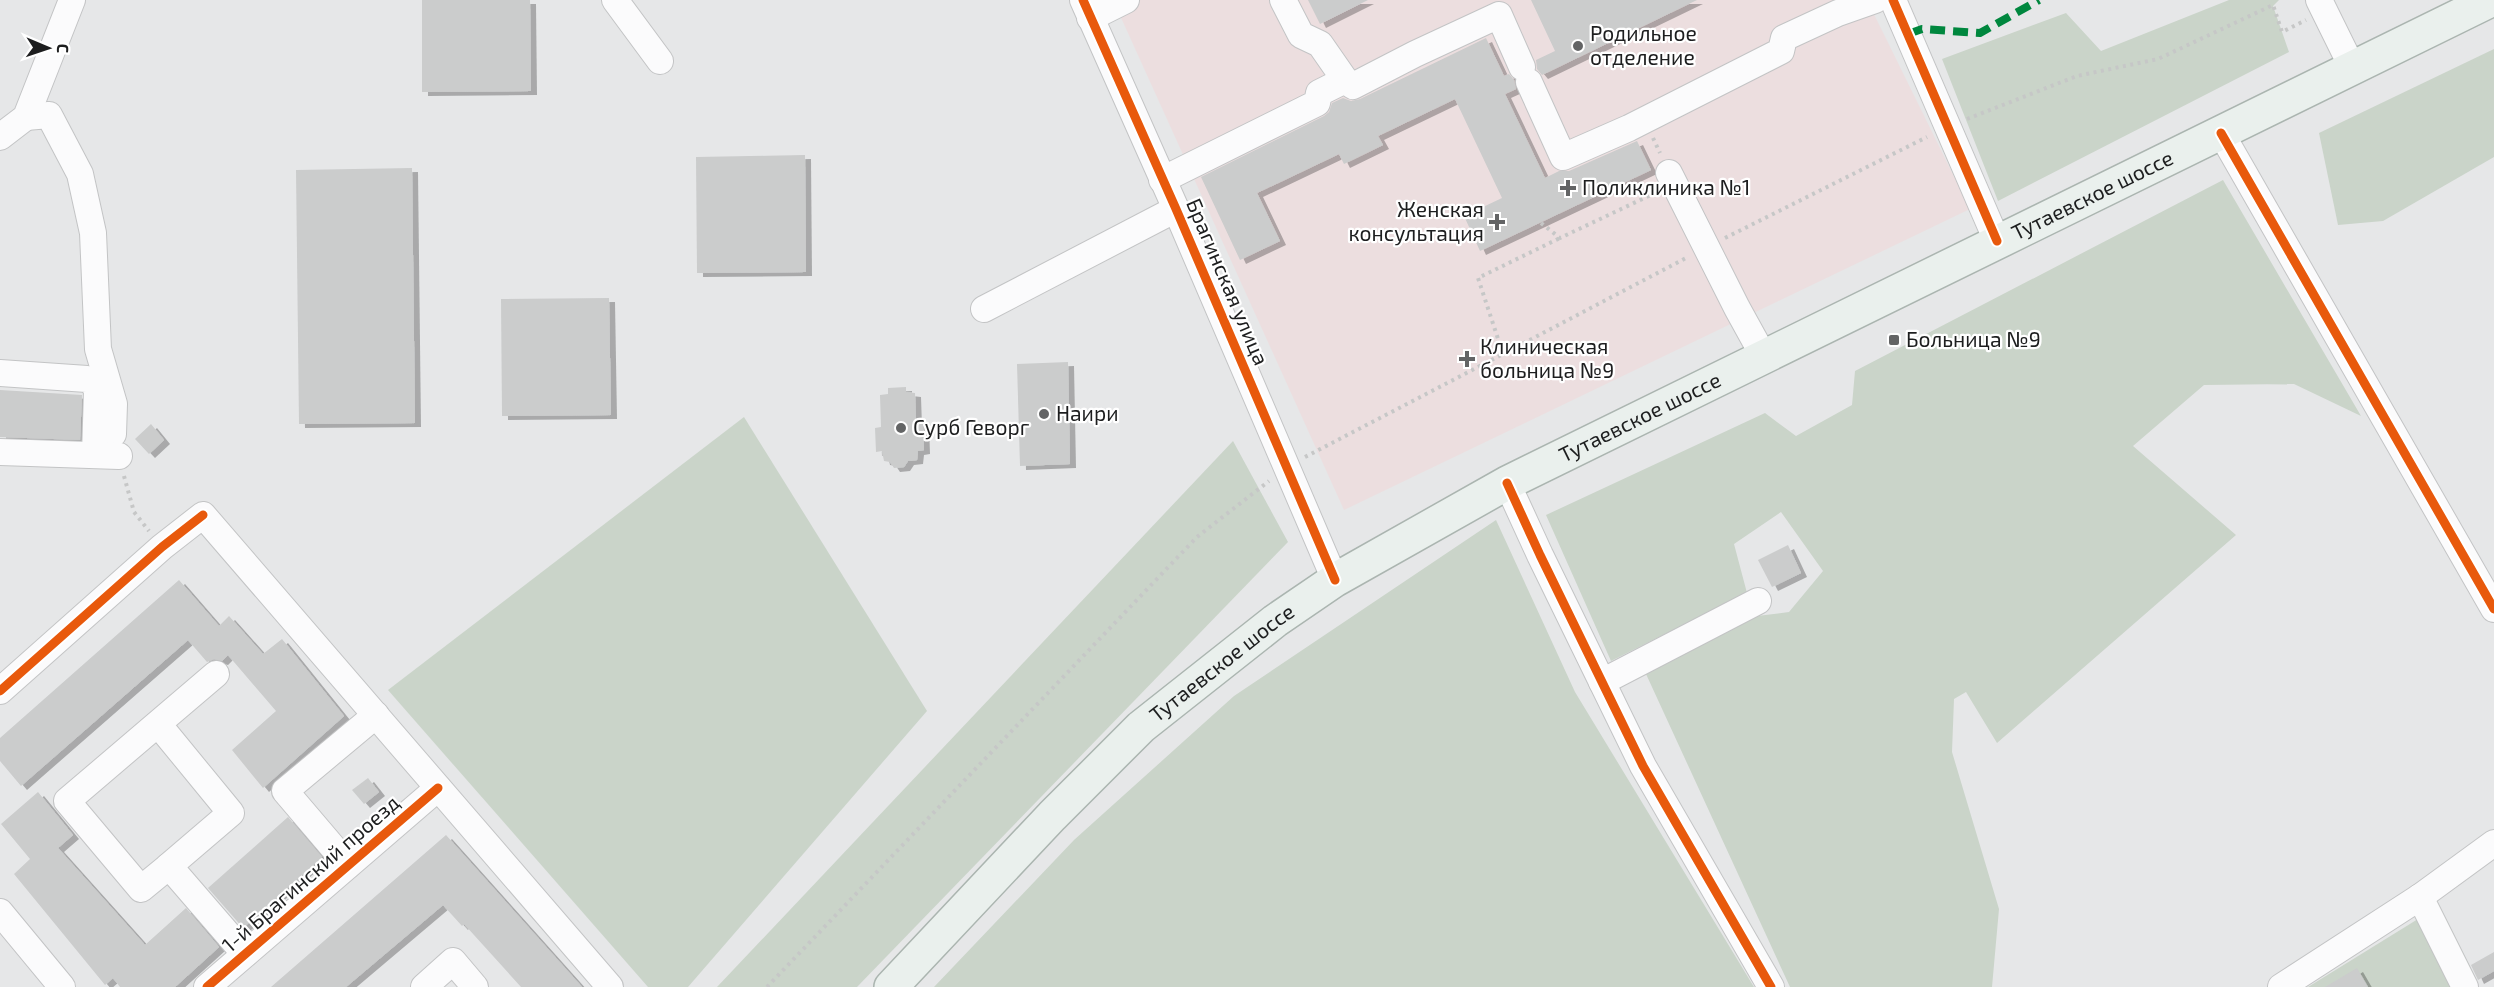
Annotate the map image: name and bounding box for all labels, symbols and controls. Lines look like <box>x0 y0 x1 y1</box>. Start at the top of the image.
north arrow <box>18 18 78 78</box>
place label: Родильное отделение <box>1590 20 1697 69</box>
marker: Родильное отделение <box>1571 39 1585 53</box>
text: С <box>54 44 73 54</box>
street label: Тутаевское шоссе <box>2007 144 2177 244</box>
place label: Поликлиника №1 <box>1582 174 1750 199</box>
marker: Поликлиника №1 <box>1559 179 1577 197</box>
street label: Брагинская улица <box>1181 194 1275 369</box>
place label: Женская консультация <box>1348 196 1484 246</box>
marker: Женская консультация <box>1488 213 1506 231</box>
place label: Больница №9 <box>1906 326 2041 351</box>
place label: Клиническая больница №9 <box>1480 333 1614 382</box>
marker: Больница №9 <box>1887 333 1901 347</box>
marker: Клиническая больница №9 <box>1458 350 1476 368</box>
street label: Тутаевское шоссе <box>1555 366 1724 467</box>
place label: Наири <box>1056 400 1119 425</box>
marker: Наири <box>1037 407 1051 421</box>
place label: Сурб Геворг <box>913 414 1030 440</box>
marker: Сурб Геворг <box>894 421 908 435</box>
street label: Тутаевское шоссе <box>1144 598 1298 726</box>
street label: 1-й Брагинский проезд <box>216 789 404 957</box>

